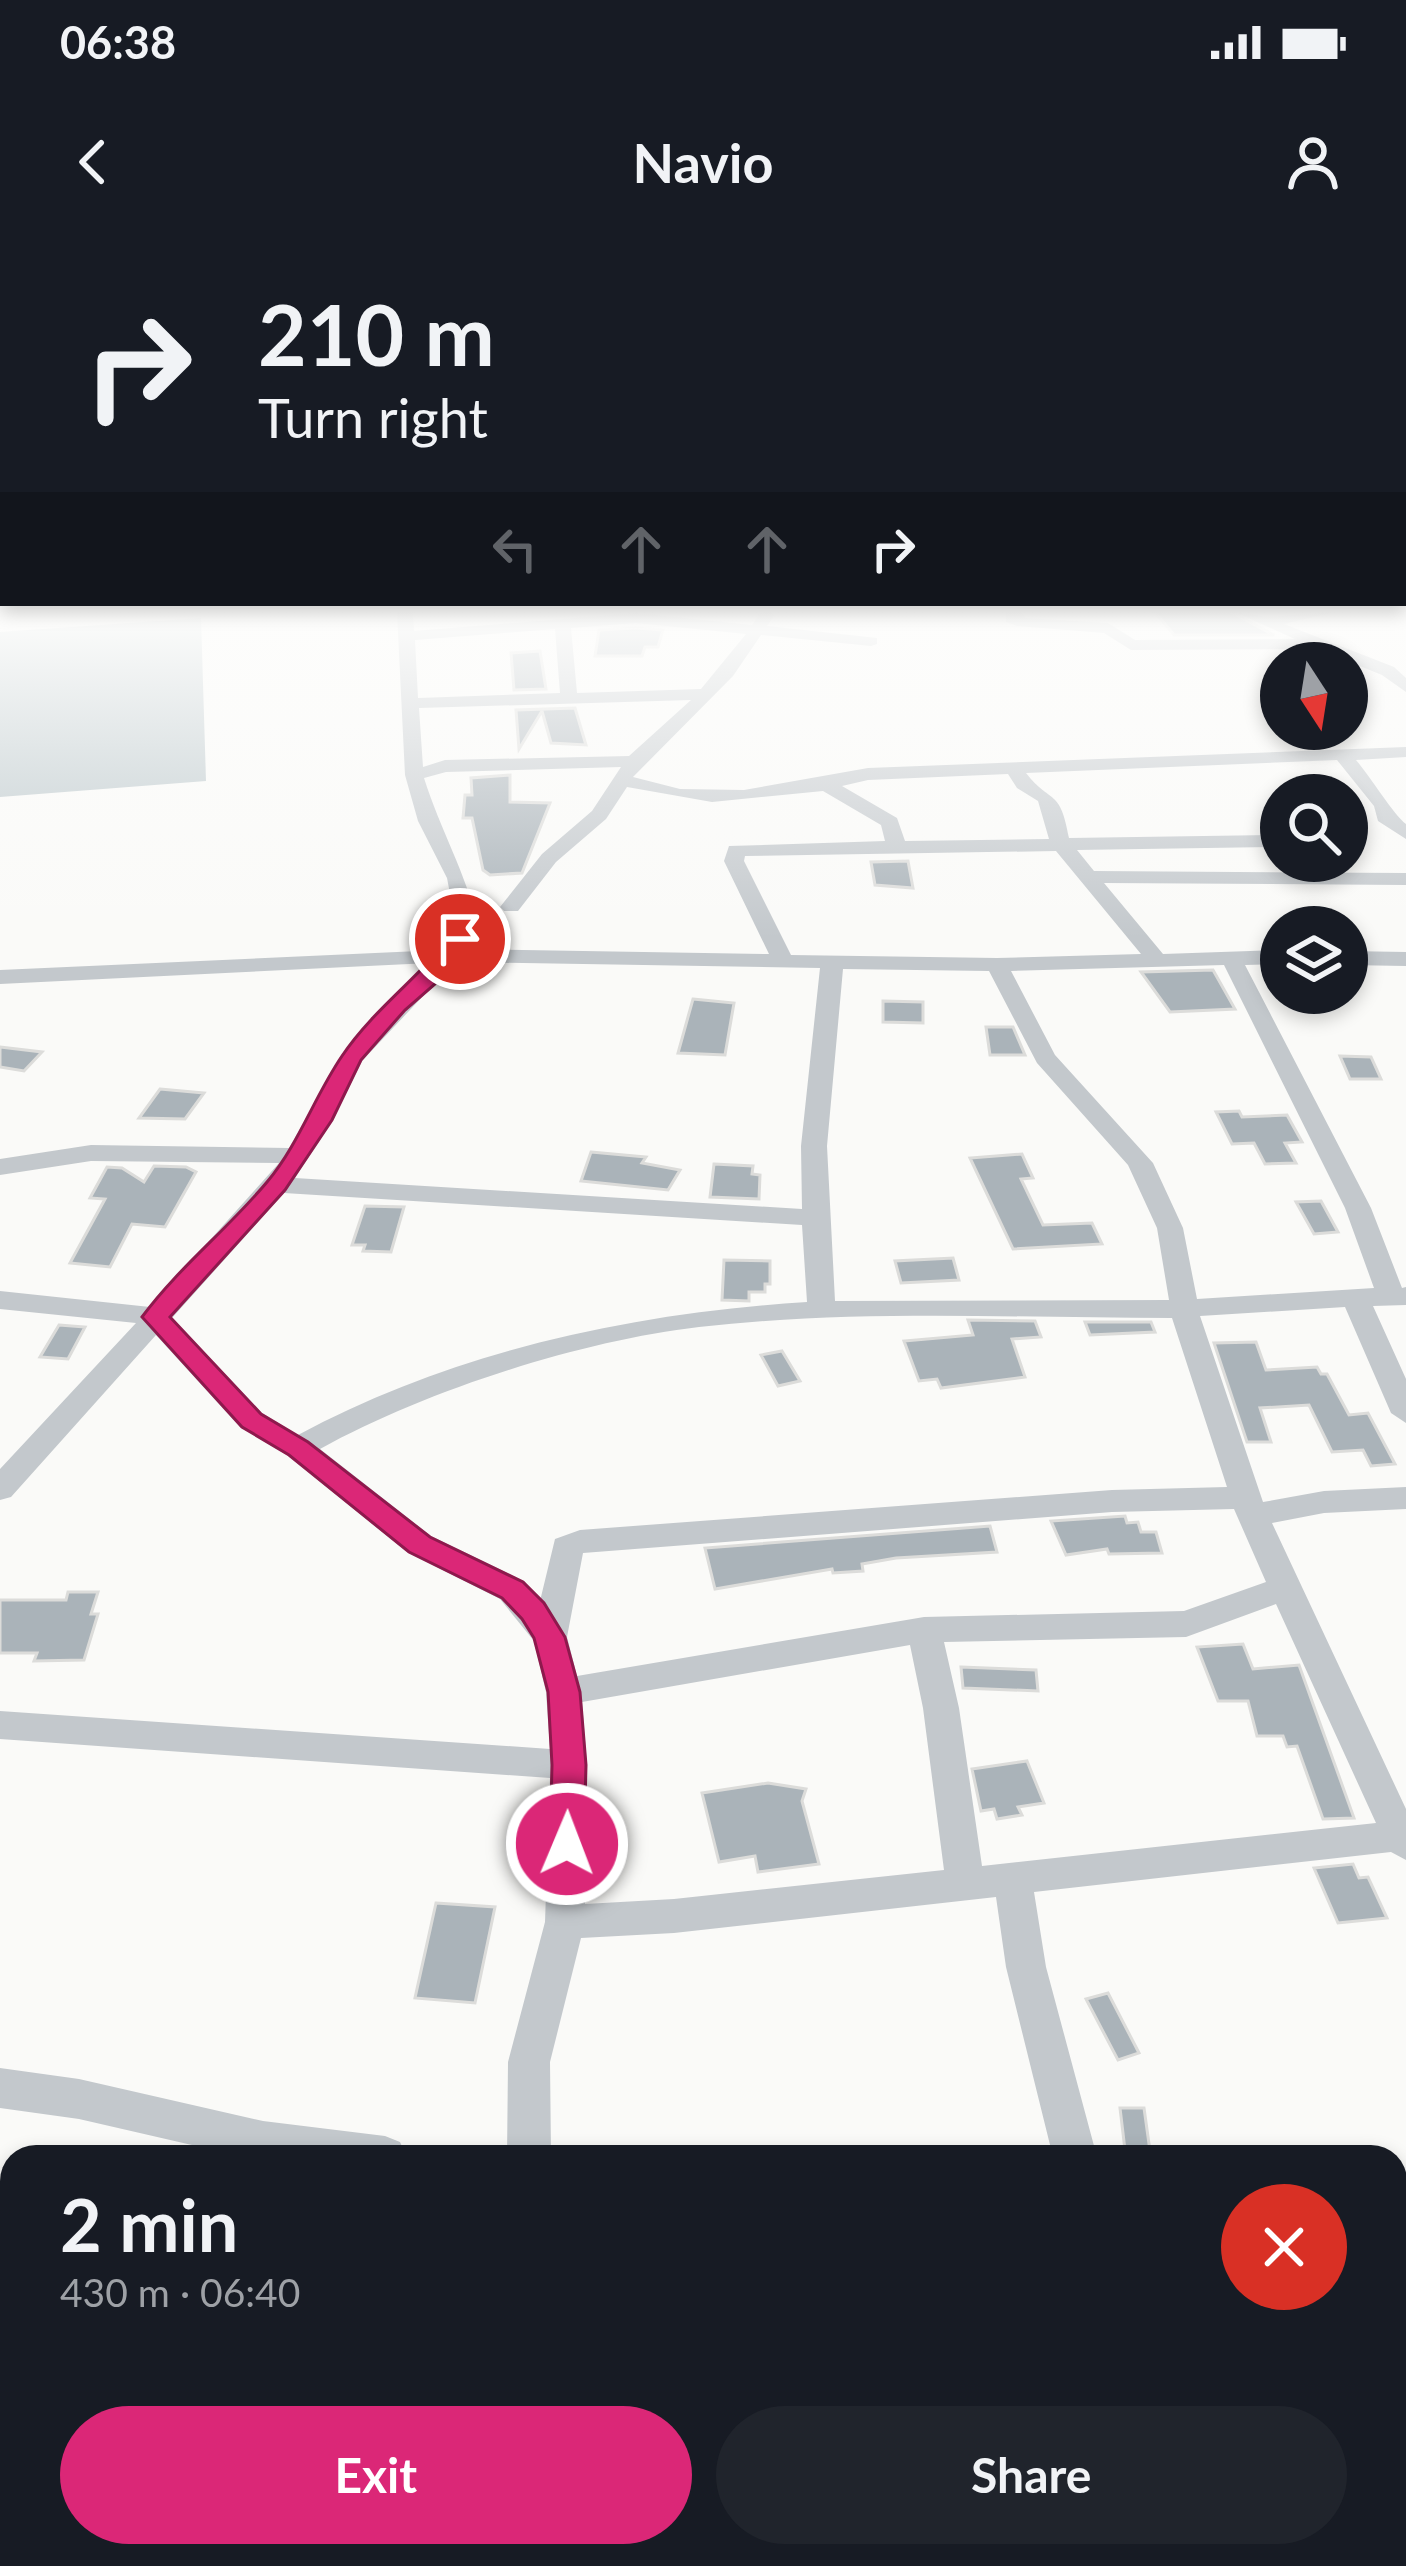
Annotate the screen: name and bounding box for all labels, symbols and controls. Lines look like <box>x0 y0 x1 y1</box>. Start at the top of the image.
text: 06:38 <box>60 15 176 69</box>
icon: back <box>60 129 126 195</box>
icon: person <box>1280 129 1346 195</box>
text: Navio <box>633 130 773 195</box>
text: 210 m <box>258 283 495 384</box>
icon: right <box>60 288 216 444</box>
text: Turn right <box>258 385 488 450</box>
icon: left <box>482 516 548 582</box>
icon: ahead <box>608 516 674 582</box>
icon: ahead <box>734 516 800 582</box>
icon: right <box>860 516 926 582</box>
north arrow <box>1260 642 1368 750</box>
map controls <box>1260 642 1368 1014</box>
button: search <box>1260 774 1368 882</box>
pin <box>409 888 511 990</box>
icon: arrive <box>427 906 493 972</box>
button: layers <box>1260 906 1368 1014</box>
position arrow <box>504 1781 630 1907</box>
text: 2 min <box>60 2181 238 2267</box>
button: close <box>1221 2184 1347 2310</box>
text: 430 m · 06:40 <box>60 2269 300 2315</box>
button: Exit <box>60 2406 692 2544</box>
button: Share <box>716 2406 1347 2544</box>

